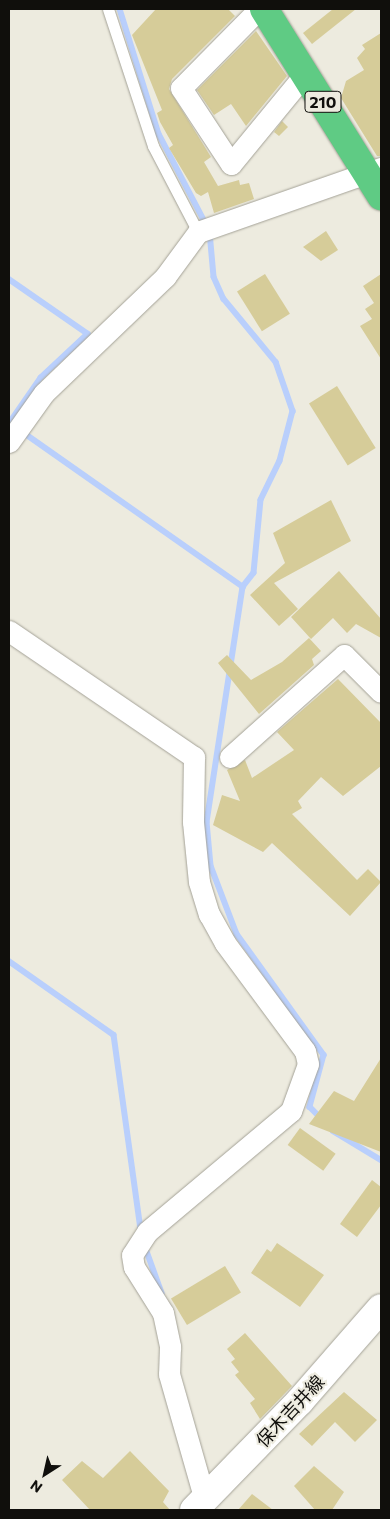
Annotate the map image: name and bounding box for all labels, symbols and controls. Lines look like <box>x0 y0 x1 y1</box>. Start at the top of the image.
road number: 210 <box>304 88 342 115</box>
street label: 保木吉井線 <box>251 1371 329 1451</box>
north arrow <box>20 1449 70 1499</box>
text: N <box>27 1477 45 1497</box>

